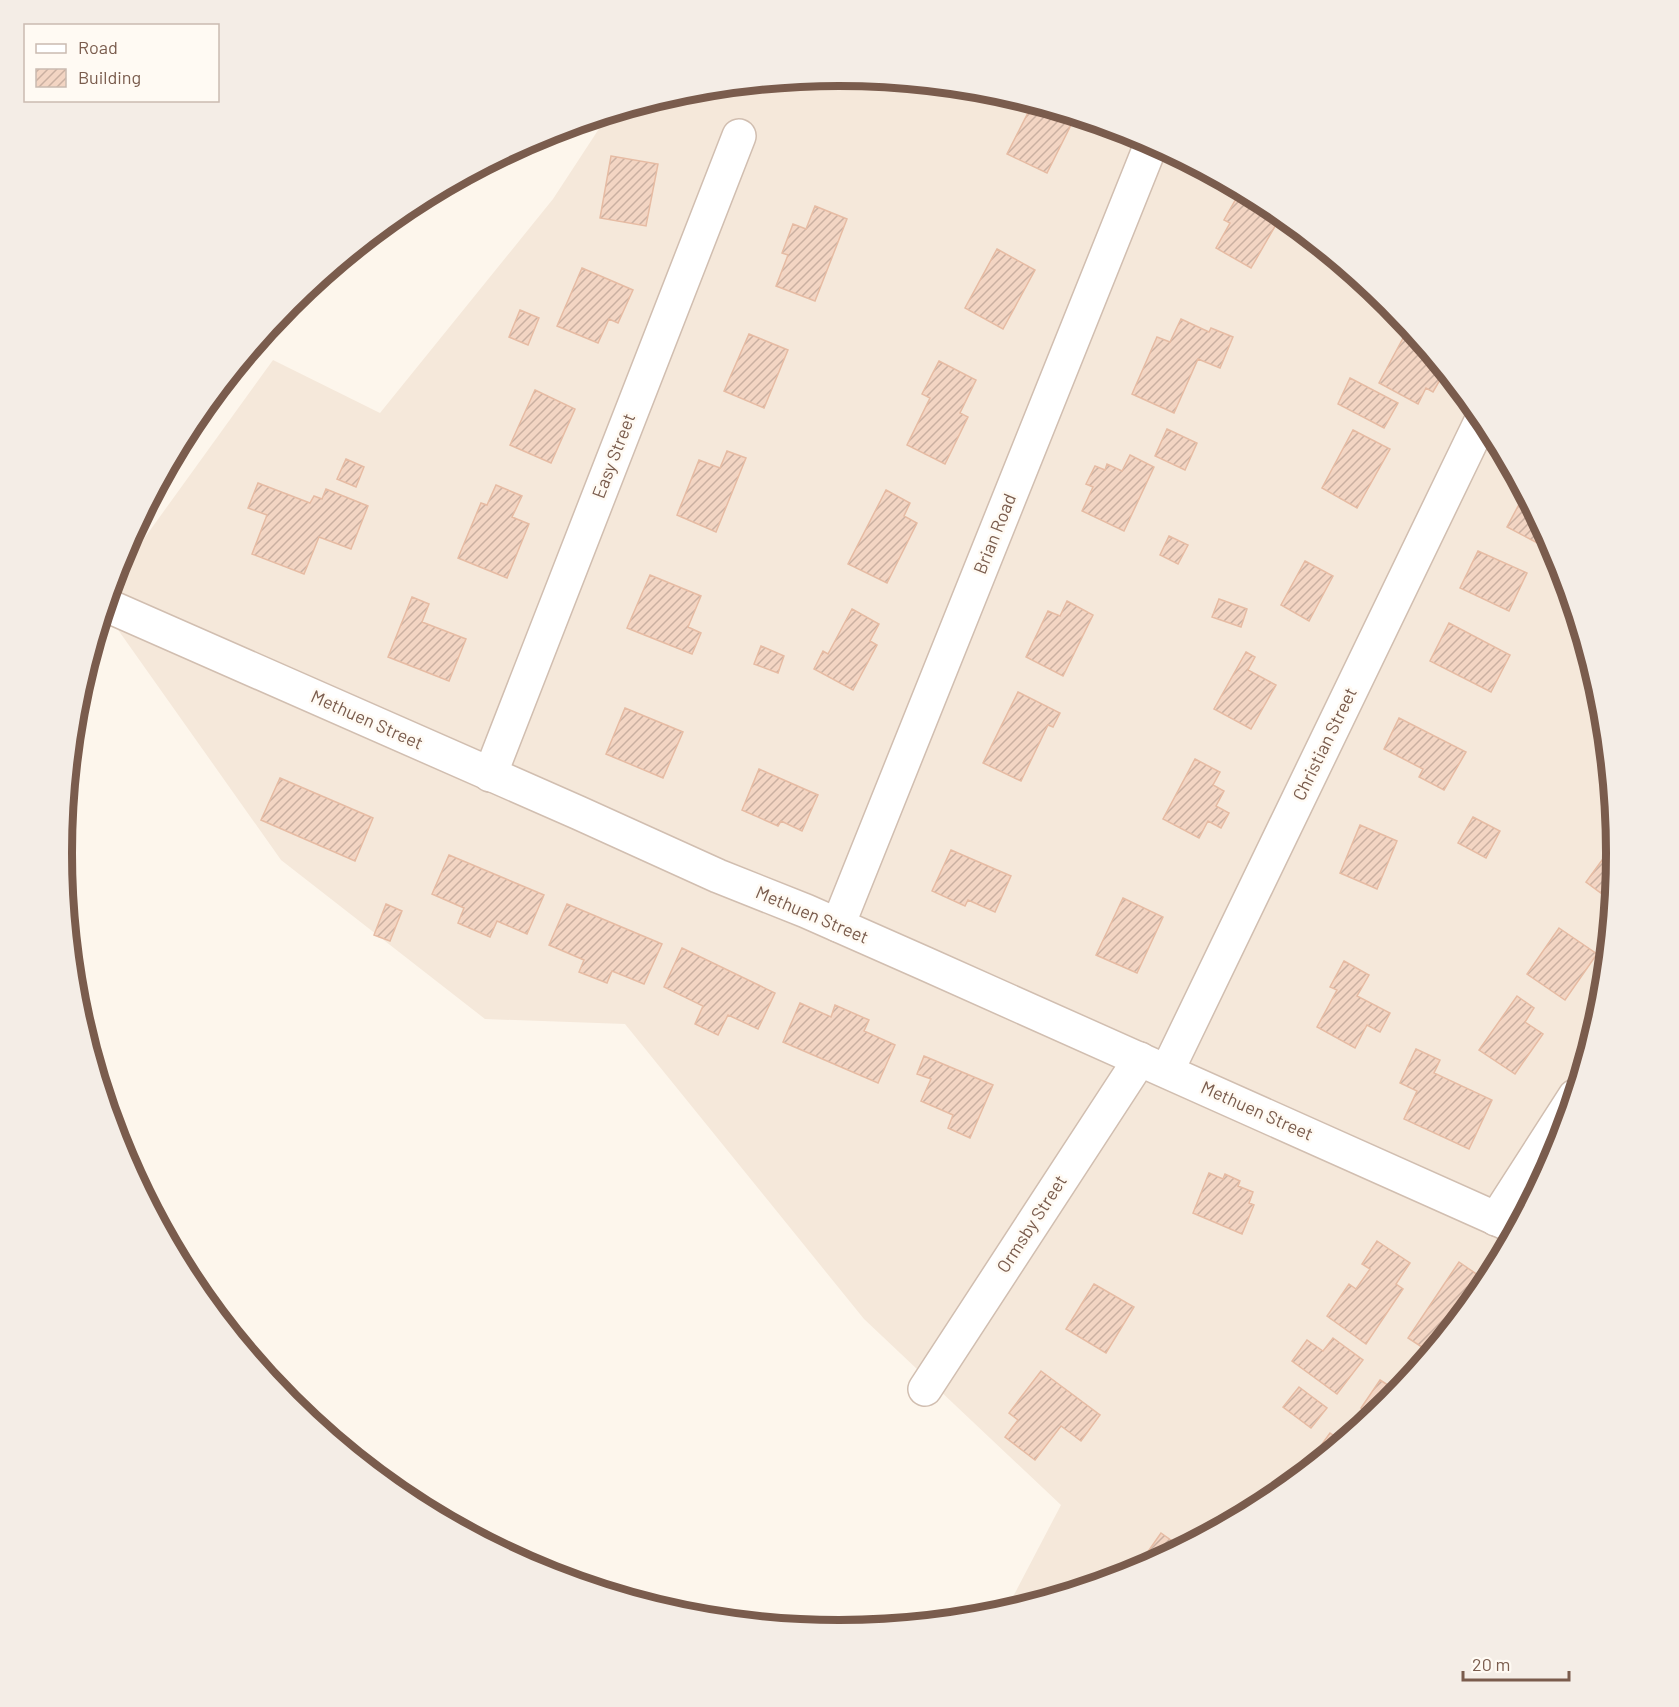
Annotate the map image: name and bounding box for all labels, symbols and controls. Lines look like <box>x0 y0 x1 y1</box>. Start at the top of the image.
legend <box>24 24 219 102</box>
text: Road <box>78 36 118 58</box>
text: Building <box>78 66 141 88</box>
street label: Easy Street <box>587 410 639 501</box>
street label: Brian Road <box>968 490 1020 577</box>
street label: Christian Street <box>1287 683 1361 804</box>
street label: Methuen Street <box>308 685 427 754</box>
street label: Methuen Street <box>753 880 872 948</box>
street label: Methuen Street <box>1198 1076 1317 1145</box>
street label: Ormsby Street <box>991 1170 1071 1276</box>
scale bar <box>1463 1644 1570 1682</box>
text: 20 m <box>1472 1653 1510 1675</box>

